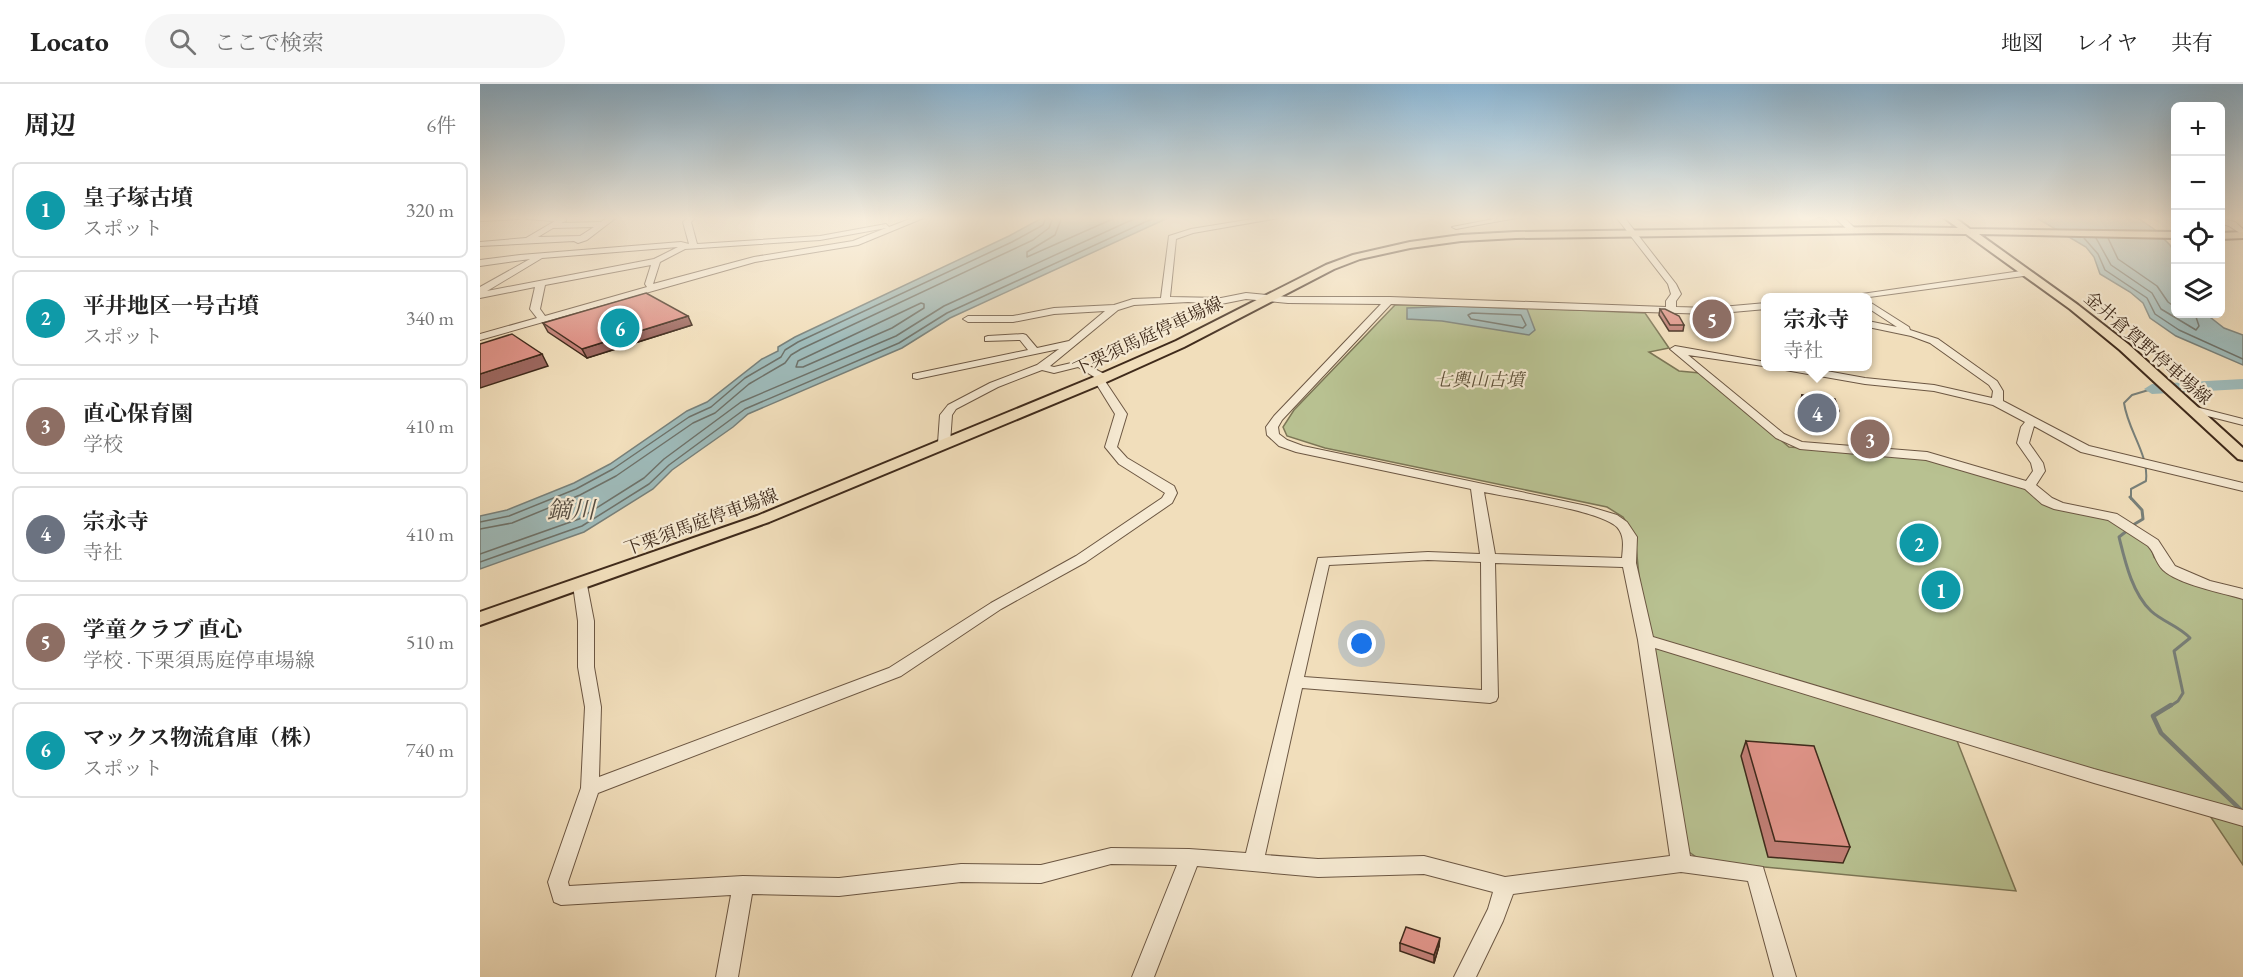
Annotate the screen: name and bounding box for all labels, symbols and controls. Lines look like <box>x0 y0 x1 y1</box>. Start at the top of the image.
search box <box>145 14 565 68</box>
text: Locato <box>30 23 109 59</box>
icon: search <box>166 25 199 58</box>
text: ここで検索 <box>214 28 324 57</box>
text: 地図 <box>2001 29 2043 56</box>
text: レイヤ <box>2076 29 2138 56</box>
text: 共有 <box>2171 29 2213 56</box>
map controls <box>2171 102 2225 318</box>
button: + <box>2171 102 2225 156</box>
text: 周辺 <box>24 108 76 142</box>
text: 6件 <box>426 112 456 138</box>
button: − <box>2171 156 2225 210</box>
text: 皇子塚古墳 <box>83 183 193 212</box>
text: 1 <box>40 197 51 223</box>
text: 320 m <box>406 197 454 223</box>
button: locate <box>2171 210 2225 264</box>
text: スポット <box>83 215 163 241</box>
button: layers <box>2171 264 2225 318</box>
street label: 金井倉賀野停車場線 <box>2080 286 2217 409</box>
text: 平井地区一号古墳 <box>83 291 259 320</box>
street label: 下栗須馬庭停車場線 <box>1070 291 1226 380</box>
popup <box>1761 293 1872 371</box>
pin: 5 <box>1692 296 1732 342</box>
text: 2 <box>40 305 51 331</box>
text: 340 m <box>406 305 454 331</box>
text: 宗永寺 <box>1783 305 1850 334</box>
pin: 6 <box>600 306 640 350</box>
text: スポット <box>83 323 163 349</box>
text: 寺社 <box>1783 337 1823 363</box>
park label: 七輿山古墳 <box>1434 368 1527 391</box>
pin: 4 <box>1798 390 1836 436</box>
text: 直心保育園 <box>83 399 193 428</box>
text: 3 <box>40 413 51 439</box>
text: 410 m <box>406 413 454 439</box>
pin: 3 <box>1850 416 1890 462</box>
text: 学校 <box>83 431 123 457</box>
street label: 下栗須馬庭停車場線 <box>621 483 781 560</box>
water label: 鏑川 <box>547 494 598 525</box>
text: 宗永寺 <box>83 507 149 536</box>
pin: 2 <box>1900 520 1938 566</box>
text: 4 <box>40 521 51 547</box>
text: 410 m <box>406 521 454 547</box>
text: 寺社 <box>83 539 123 565</box>
pin: 1 <box>1922 568 1960 612</box>
text: 学童クラブ 直心 <box>83 615 242 644</box>
text: 5 <box>40 629 51 655</box>
text: 510 m <box>406 629 454 655</box>
your location <box>1347 629 1376 658</box>
text: 学校 · 下栗須馬庭停車場線 <box>83 647 315 673</box>
text: マックス物流倉庫（株） <box>83 723 324 752</box>
text: 6 <box>40 737 51 763</box>
text: 740 m <box>406 737 454 763</box>
text: スポット <box>83 755 163 781</box>

